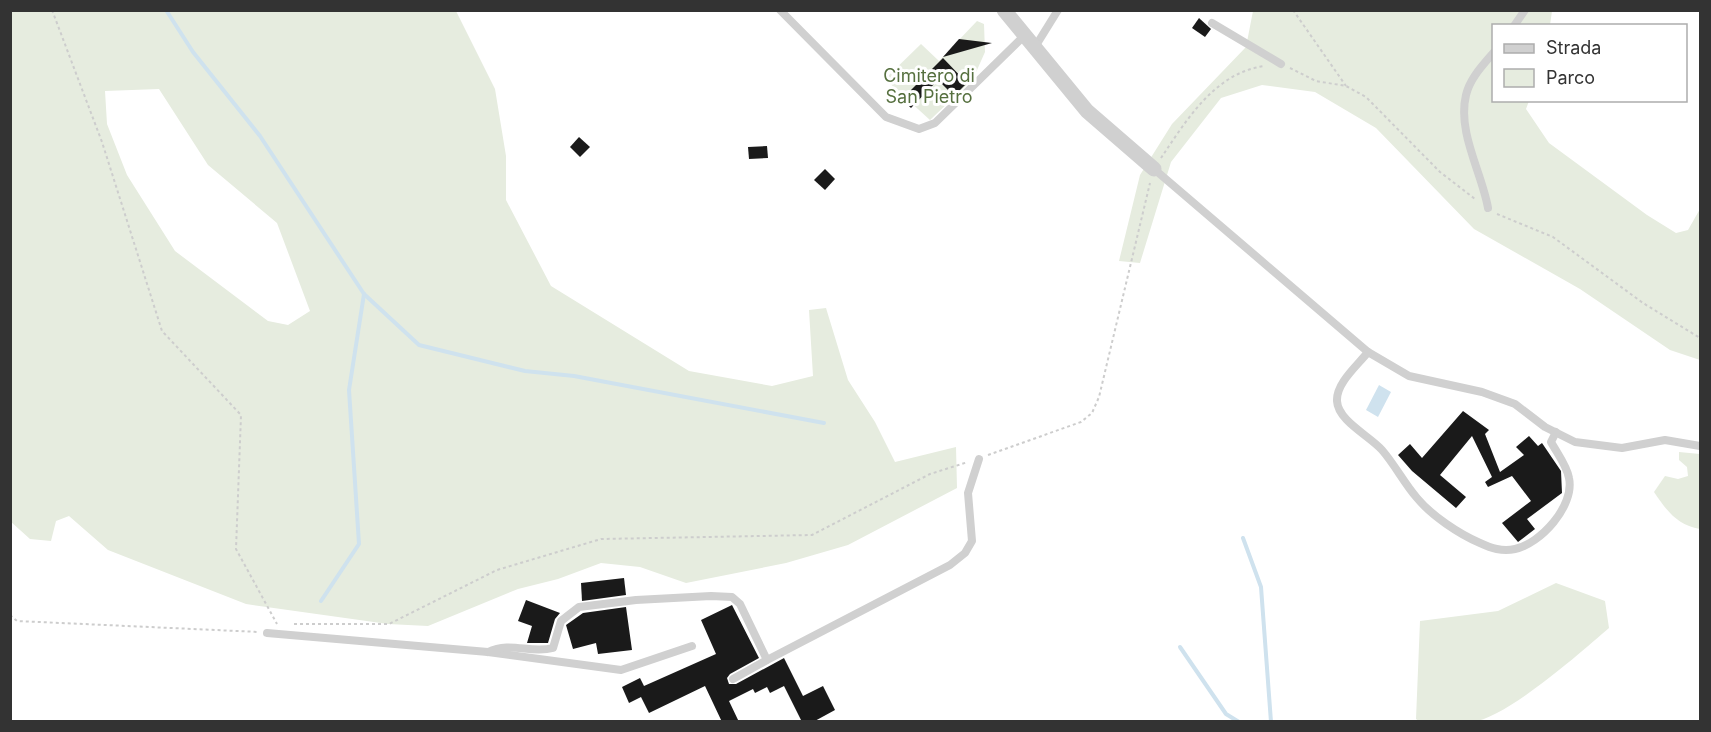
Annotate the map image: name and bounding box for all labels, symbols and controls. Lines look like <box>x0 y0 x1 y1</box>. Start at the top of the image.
legend <box>1492 24 1687 102</box>
text: Strada <box>1546 37 1601 58</box>
park label: Cimitero di San Pietro <box>883 65 975 107</box>
text: Parco <box>1546 67 1595 88</box>

